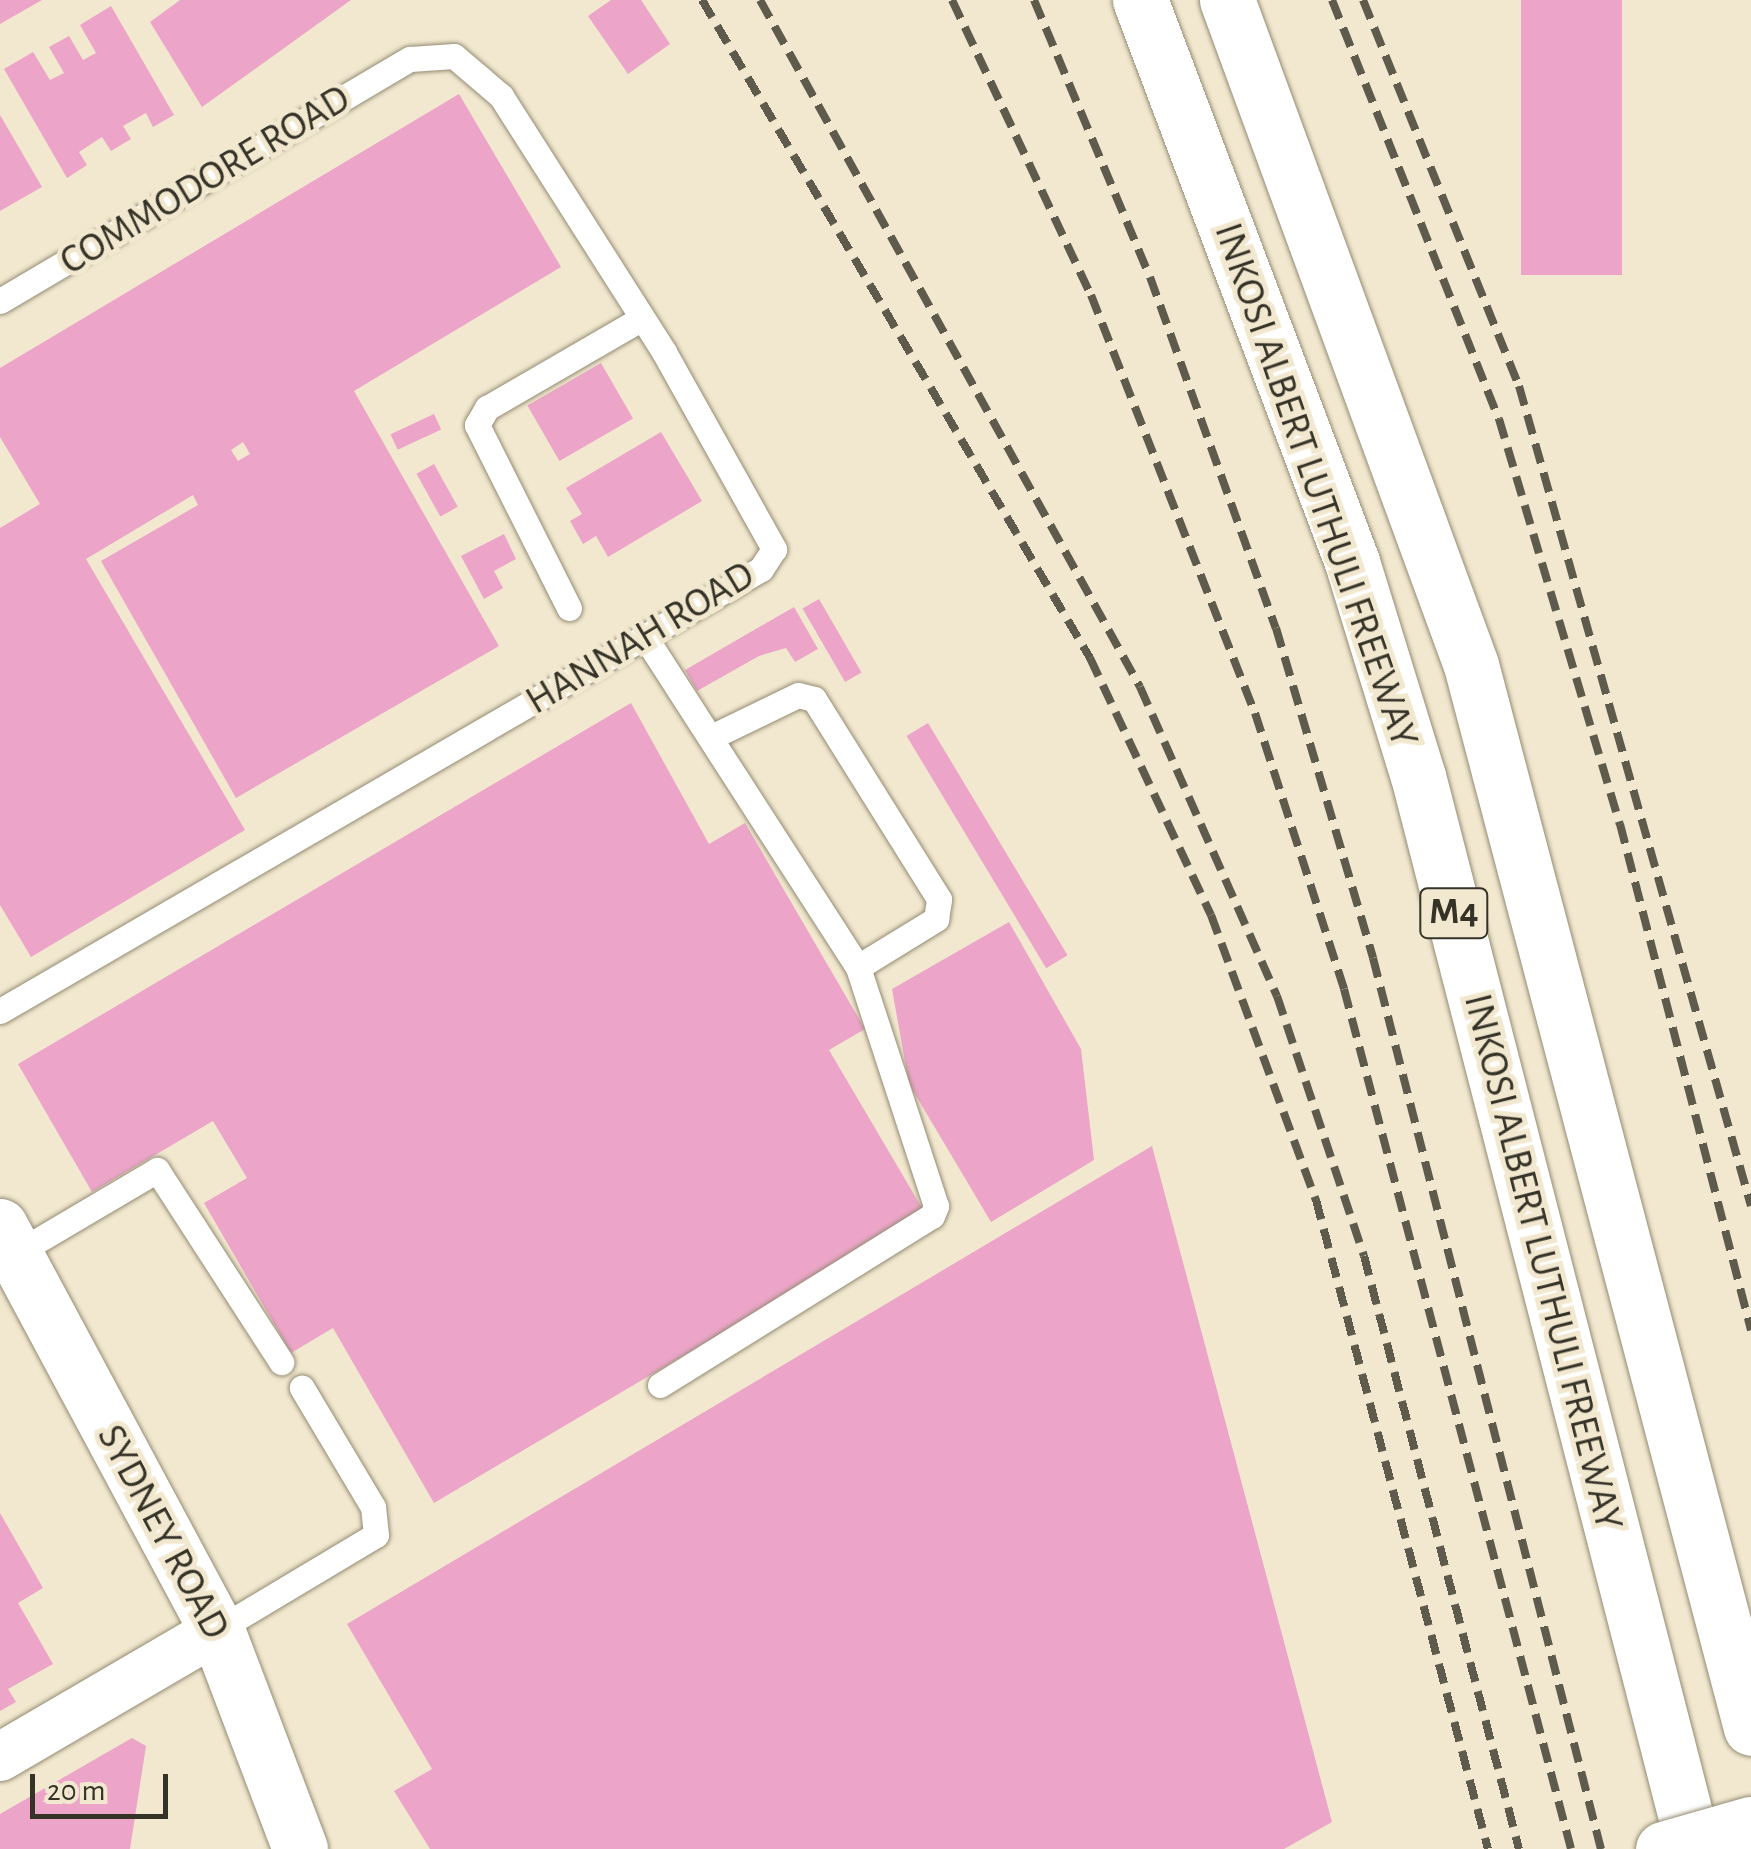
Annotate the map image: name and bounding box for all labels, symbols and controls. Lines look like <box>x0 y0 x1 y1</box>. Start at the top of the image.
street label: COMMODORE ROAD <box>51 75 359 285</box>
street label: INKOSI ALBERT LUTHULI FREEWAY <box>1204 217 1428 753</box>
street label: HANNAH ROAD <box>517 551 763 725</box>
road number: M4 <box>1419 880 1489 946</box>
street label: INKOSI ALBERT LUTHULI FREEWAY <box>1453 989 1633 1535</box>
street label: SYDNEY ROAD <box>86 1417 240 1647</box>
scale bar <box>35 1754 172 1816</box>
text: 20 m <box>47 1776 105 1806</box>

